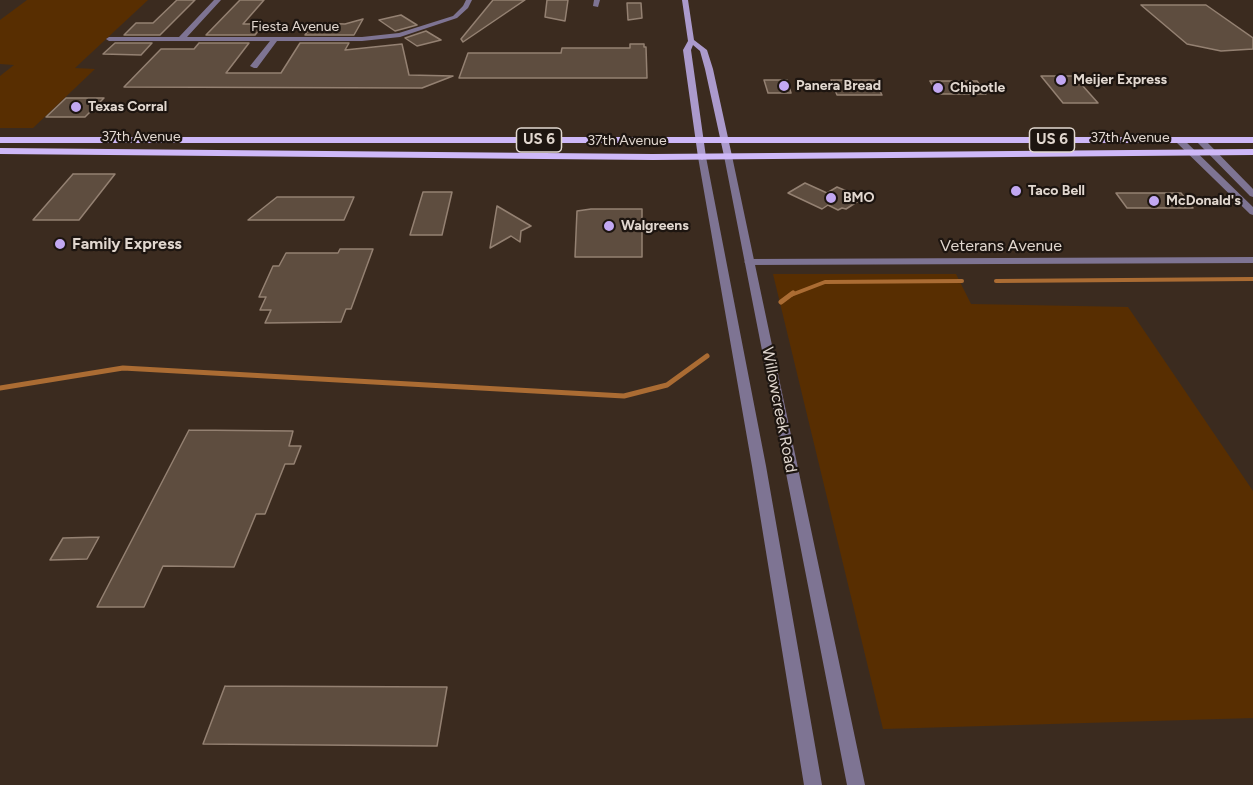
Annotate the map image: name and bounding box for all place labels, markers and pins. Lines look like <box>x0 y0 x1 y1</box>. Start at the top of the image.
place label: Meijer Express <box>1073 72 1167 88</box>
marker: Meijer Express <box>1054 73 1068 87</box>
place label: Panera Bread <box>796 78 881 94</box>
marker: Panera Bread <box>777 79 791 93</box>
place label: Chipotle <box>950 80 1005 96</box>
marker: Chipotle <box>931 81 945 95</box>
place label: Texas Corral <box>88 99 167 115</box>
marker: Texas Corral <box>69 100 83 114</box>
place label: Taco Bell <box>1028 183 1085 199</box>
marker: Taco Bell <box>1009 184 1023 198</box>
place label: BMO <box>843 190 875 206</box>
marker: BMO <box>824 191 838 205</box>
place label: McDonald's <box>1166 193 1241 209</box>
marker: McDonald's <box>1147 194 1161 208</box>
place label: Walgreens <box>621 218 689 234</box>
marker: Walgreens <box>602 219 616 233</box>
place label: Family Express <box>72 234 182 254</box>
marker: Family Express <box>53 237 67 251</box>

